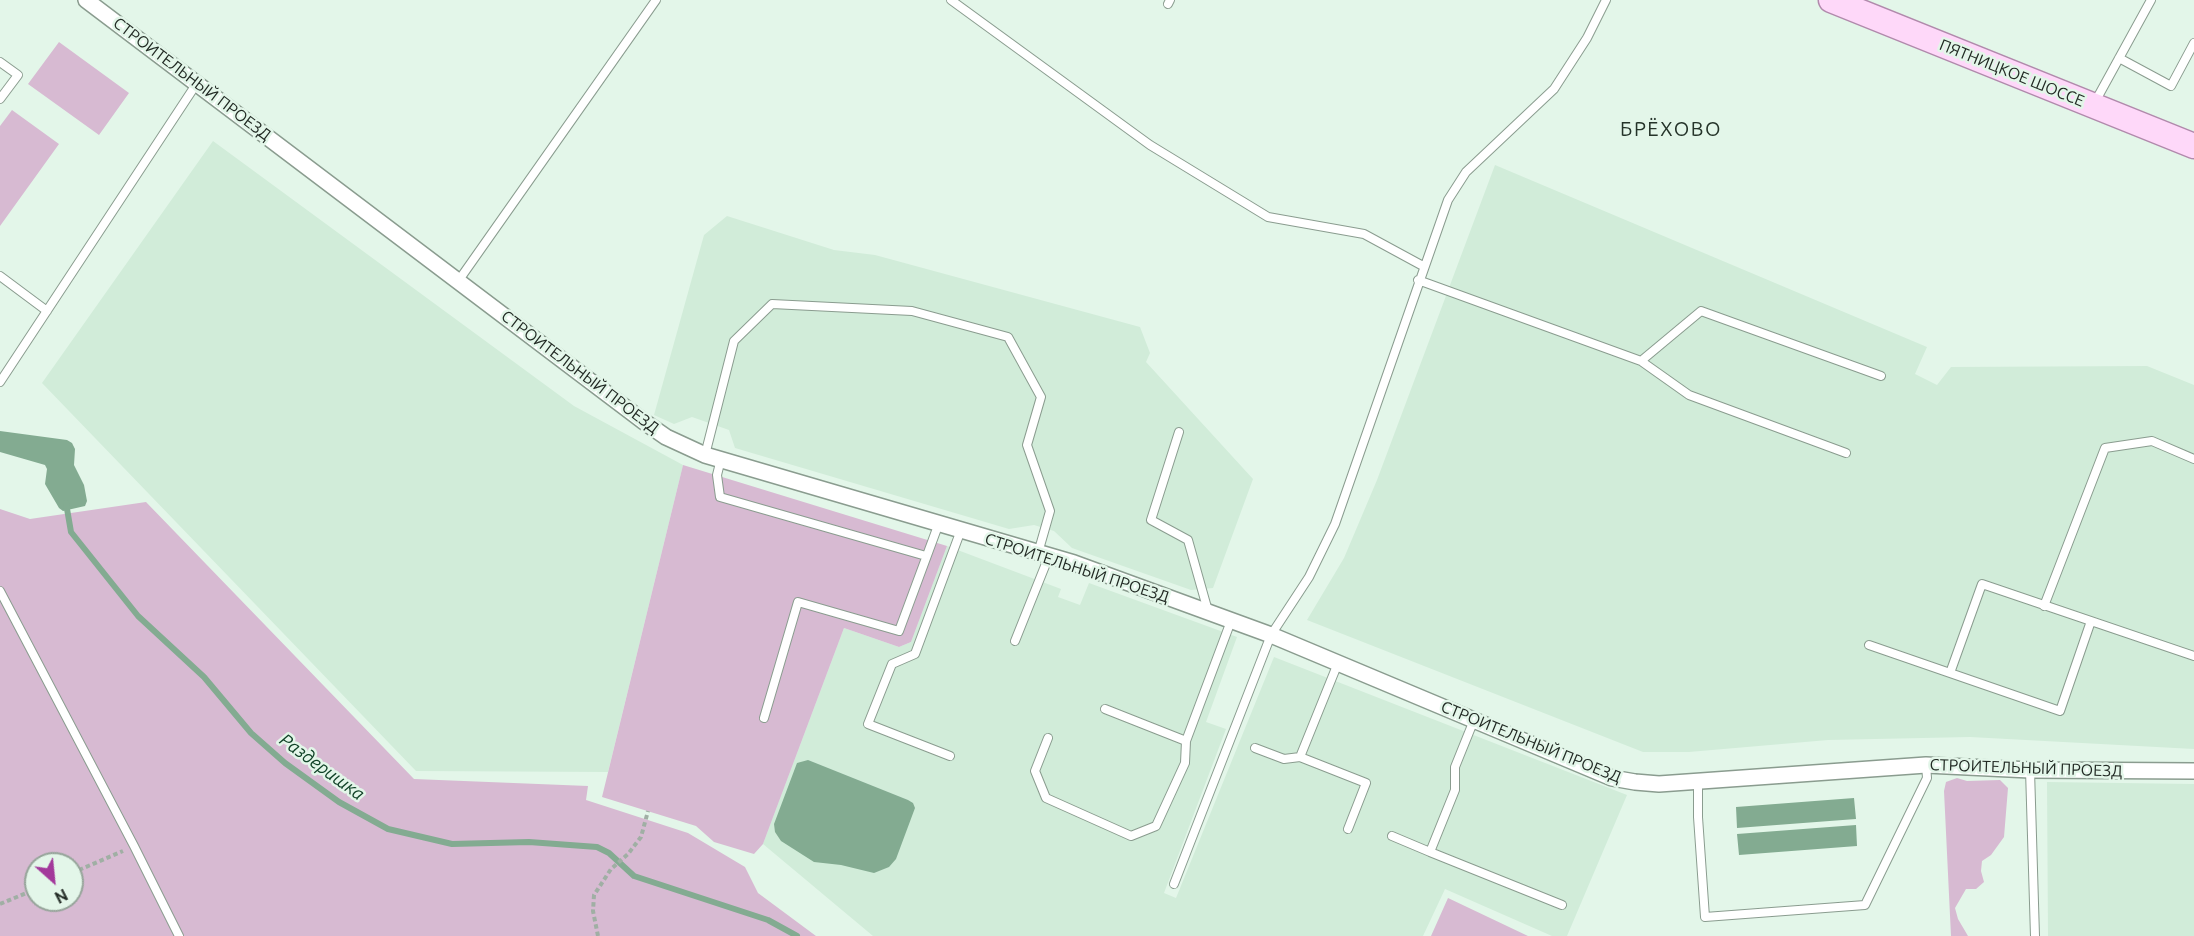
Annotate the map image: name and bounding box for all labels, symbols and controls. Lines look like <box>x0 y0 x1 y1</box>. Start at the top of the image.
street label: СТРОИТЕЛЬНЫЙ ПРОЕЗД <box>109 13 275 145</box>
street label: ПЯТНИЦКОЕ ШОССЕ <box>1937 35 2087 111</box>
district label: БРЁХОВО <box>1620 117 1722 141</box>
street label: СТРОИТЕЛЬНЫЙ ПРОЕЗД <box>497 306 663 438</box>
street label: СТРОИТЕЛЬНЫЙ ПРОЕЗД <box>982 529 1172 607</box>
street label: СТРОИТЕЛЬНЫЙ ПРОЕЗД <box>1438 697 1624 787</box>
water label: Раздеришка <box>275 729 369 805</box>
street label: СТРОИТЕЛЬНЫЙ ПРОЕЗД <box>1929 755 2123 781</box>
north arrow <box>24 852 84 912</box>
text: N <box>52 886 71 907</box>

